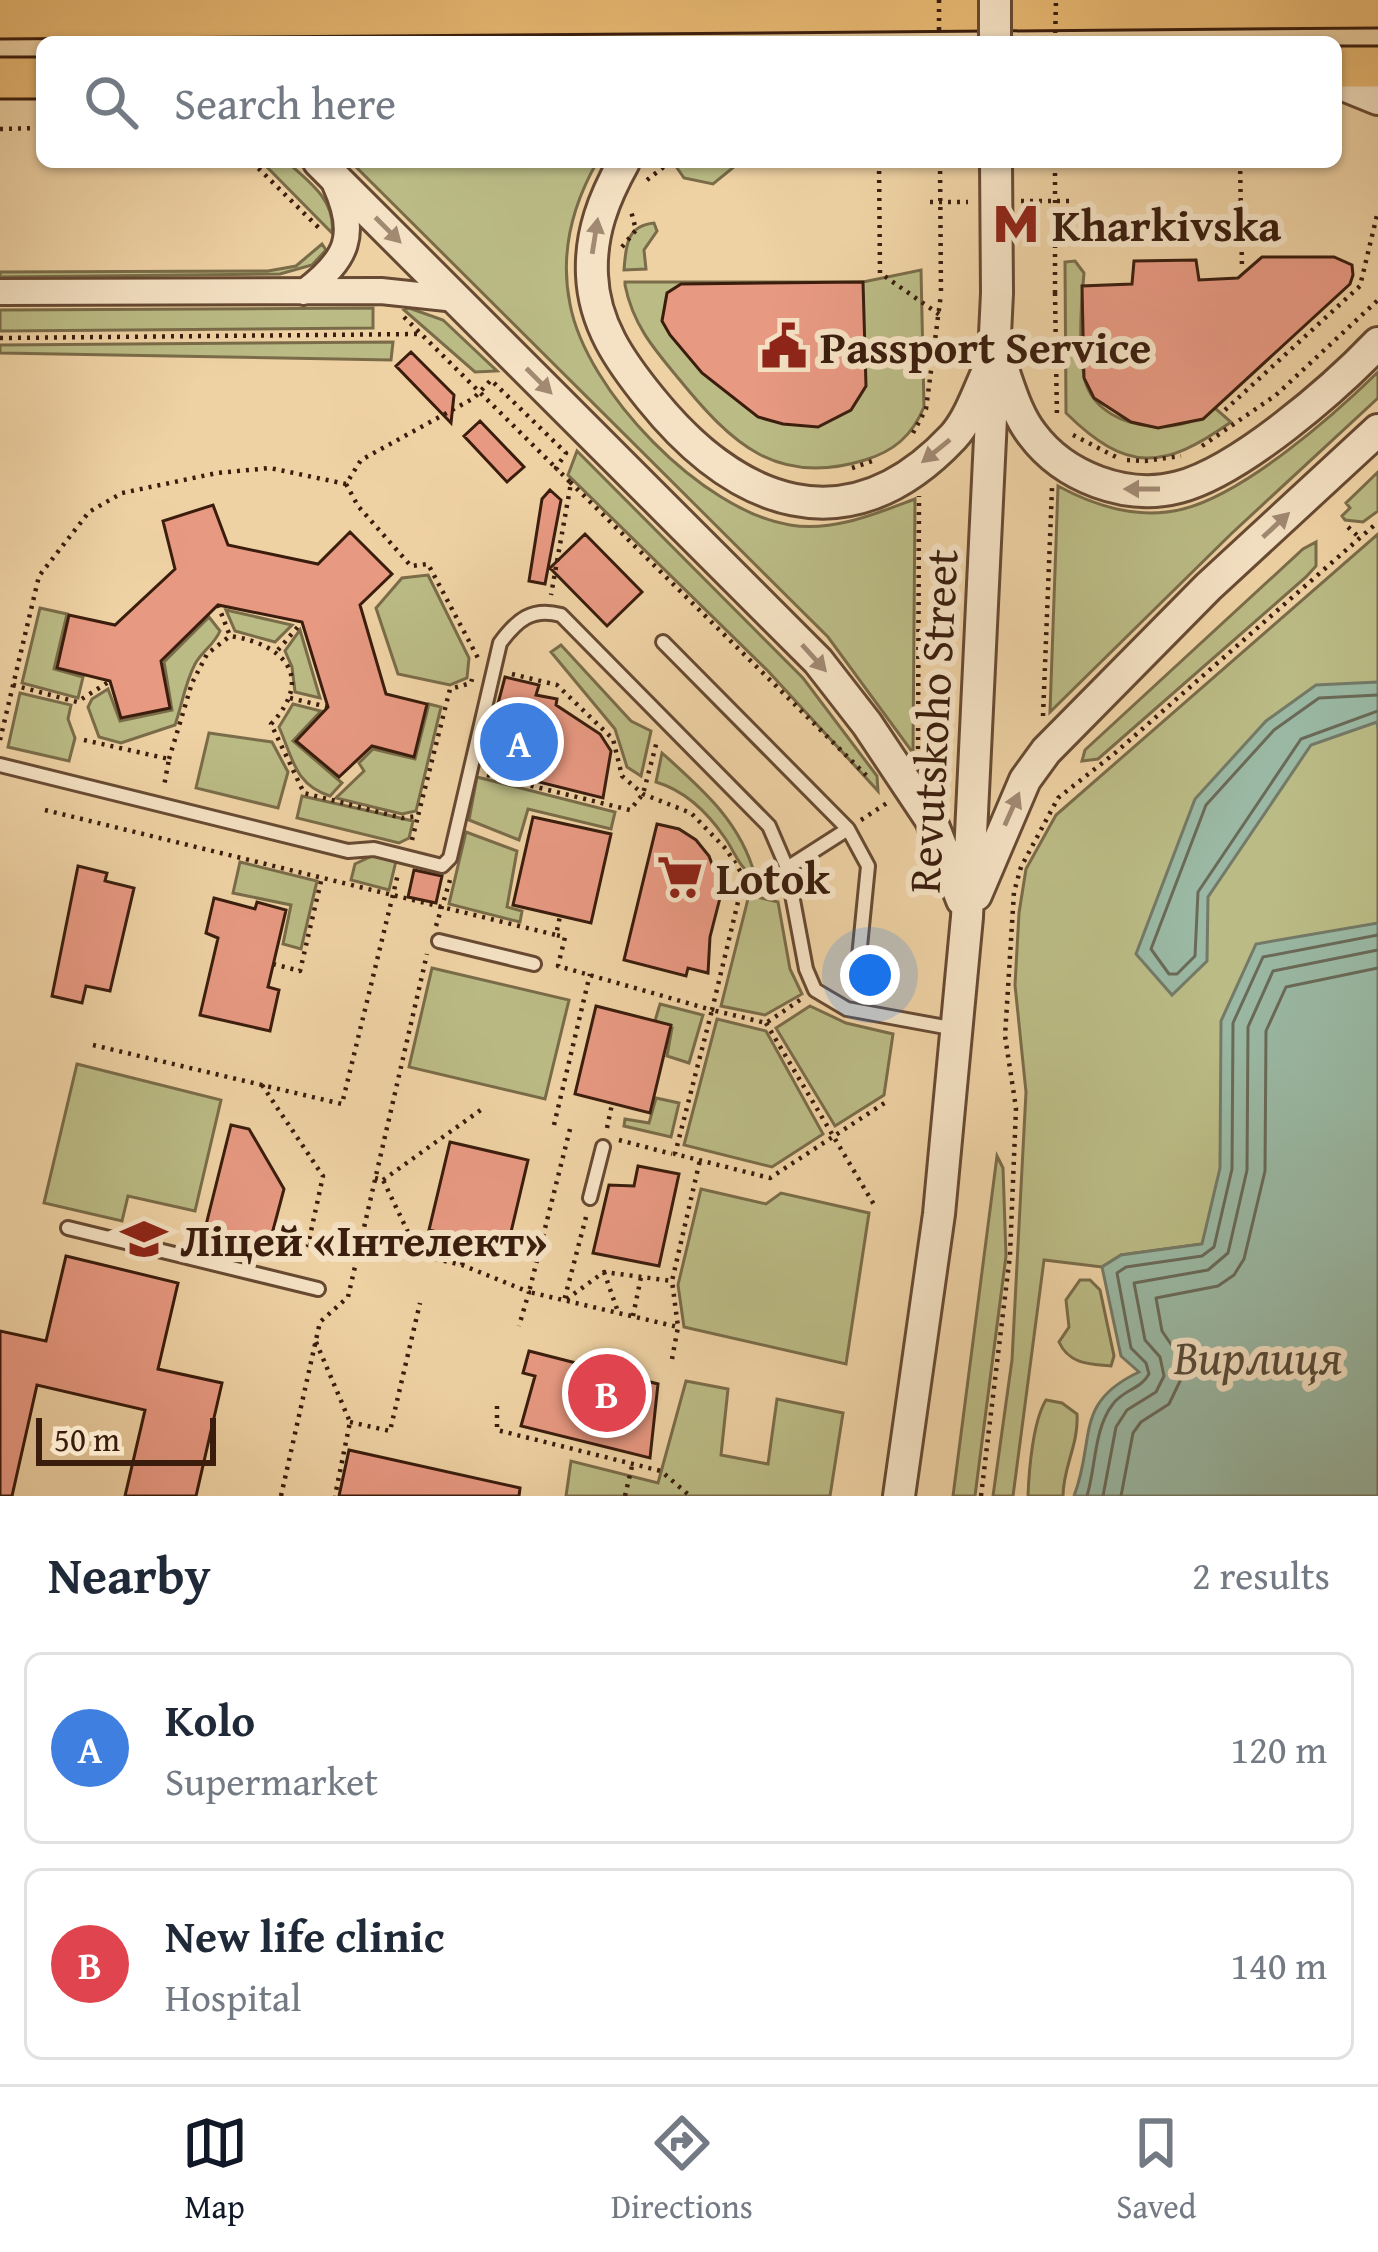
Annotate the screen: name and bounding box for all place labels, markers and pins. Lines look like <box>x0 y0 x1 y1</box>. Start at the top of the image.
place label: Kharkivska <box>1052 192 1281 257</box>
metro station icon: Kharkivska <box>991 199 1041 249</box>
place label: Passport Service <box>820 314 1151 379</box>
public building icon: Passport Service <box>759 321 809 371</box>
pin: A <box>480 697 558 787</box>
place label: Lotok <box>716 845 830 910</box>
supermarket icon: Lotok <box>655 852 705 902</box>
place label: Ліцей «Інтелект» <box>180 1207 547 1272</box>
school or university icon: Ліцей «Інтелект» <box>119 1214 169 1264</box>
pin: B <box>568 1348 646 1438</box>

